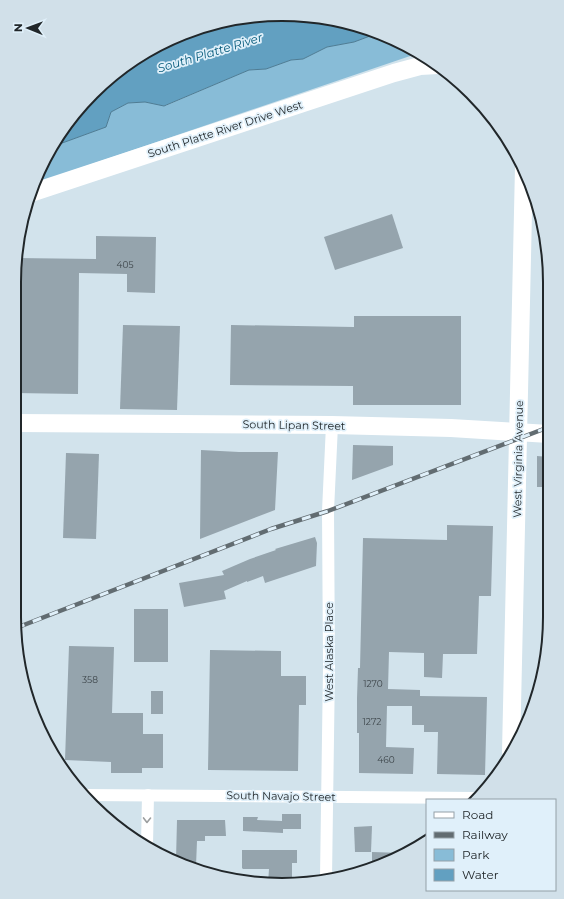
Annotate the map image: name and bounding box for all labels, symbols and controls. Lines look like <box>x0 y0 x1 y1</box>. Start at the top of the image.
north arrow <box>8 8 48 48</box>
text: N <box>11 23 25 32</box>
water label: South Platte River <box>155 29 264 76</box>
street label: South Platte River Drive West <box>146 97 305 161</box>
house number: 405 <box>116 259 134 270</box>
street label: West Virginia Avenue <box>510 400 526 518</box>
street label: South Lipan Street <box>243 417 346 433</box>
street label: West Alaska Place <box>322 602 336 702</box>
house number: 358 <box>82 674 98 685</box>
house number: 1270 <box>363 678 383 689</box>
house number: 1272 <box>363 716 381 727</box>
house number: 460 <box>377 754 395 765</box>
street label: South Navajo Street <box>226 788 336 804</box>
legend <box>426 799 556 891</box>
text: Road <box>462 807 493 822</box>
one-way arrow <box>143 817 151 823</box>
text: Railway <box>462 827 508 842</box>
text: Park <box>462 847 490 862</box>
text: Water <box>462 867 499 882</box>

